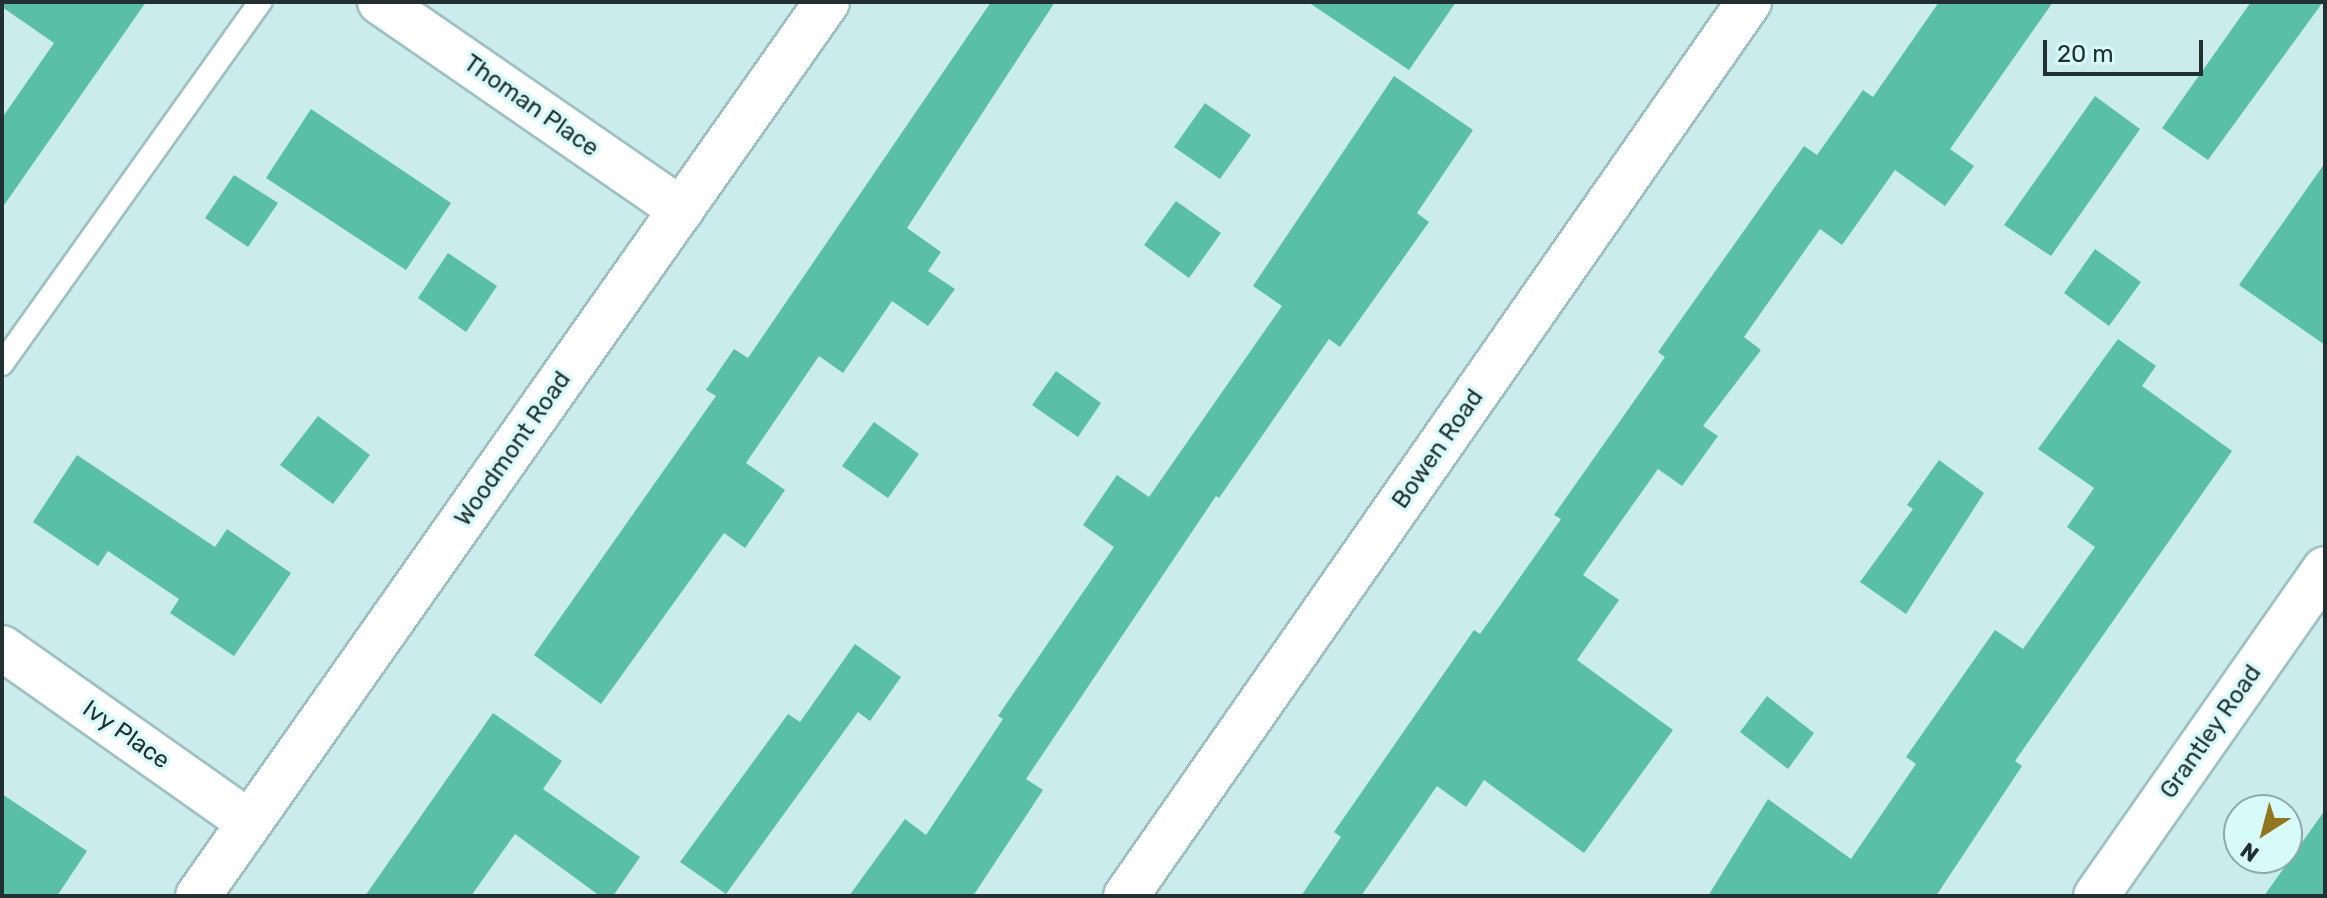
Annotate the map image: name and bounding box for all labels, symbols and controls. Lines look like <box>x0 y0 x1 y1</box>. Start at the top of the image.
scale bar <box>2047 24 2207 74</box>
text: 20 m <box>2057 40 2114 68</box>
street label: Thoman Place <box>458 49 604 163</box>
street label: Woodmont Road <box>449 366 577 532</box>
street label: Bowen Road <box>1386 384 1490 514</box>
street label: Grantley Road <box>2154 659 2268 805</box>
street label: Ivy Place <box>77 694 175 776</box>
north arrow <box>2223 794 2303 874</box>
text: N <box>2235 837 2264 868</box>

